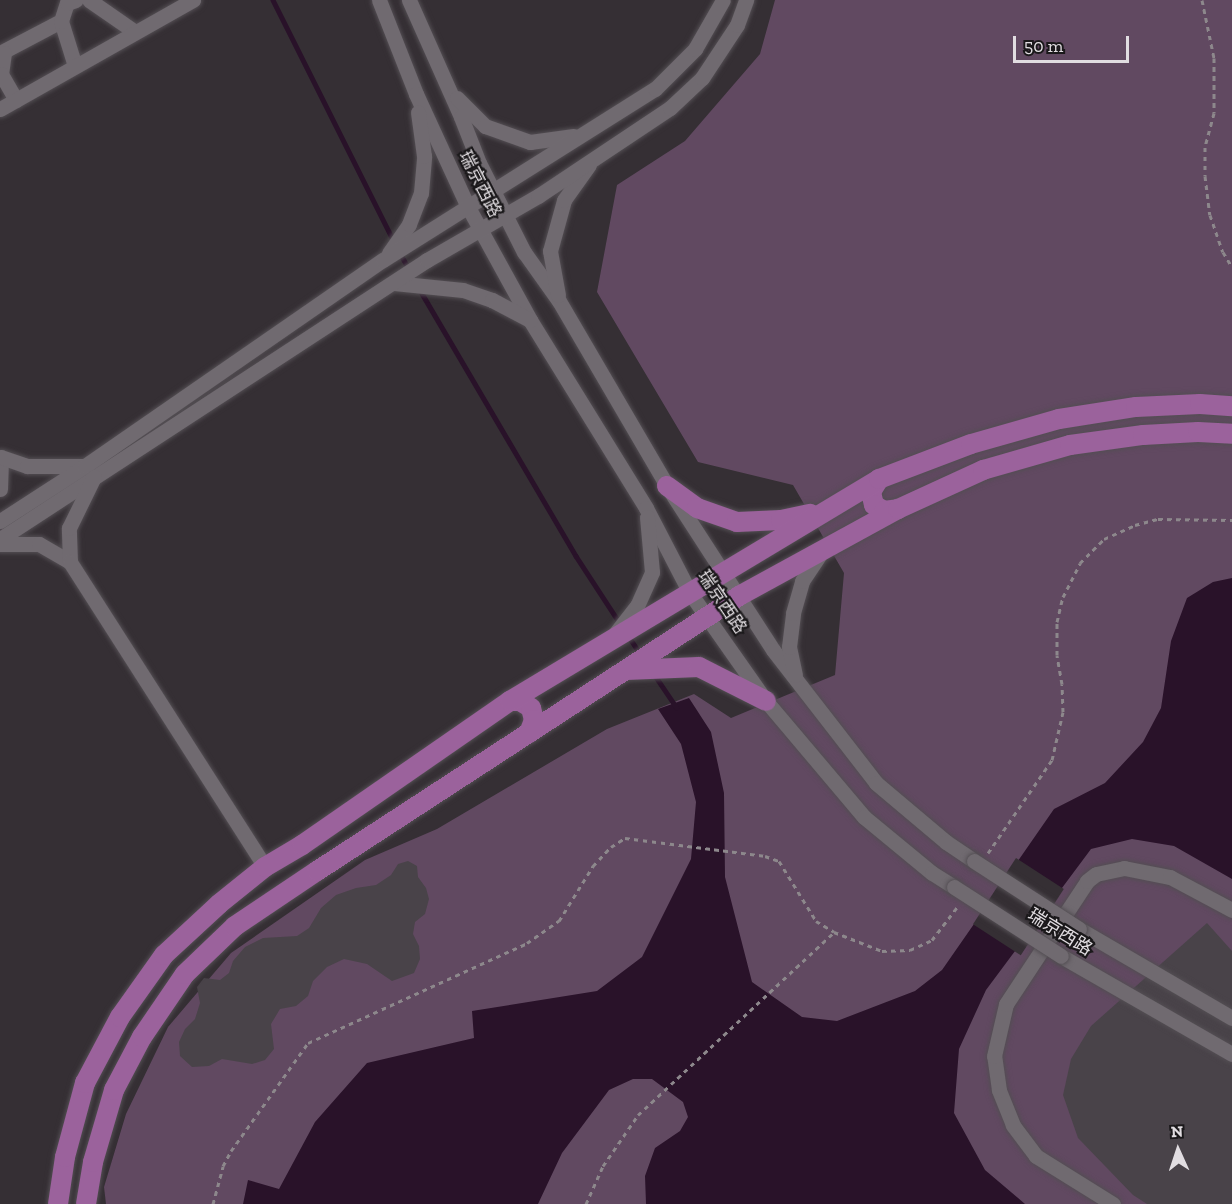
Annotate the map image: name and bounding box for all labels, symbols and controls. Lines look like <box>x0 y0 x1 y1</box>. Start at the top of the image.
scale bar <box>1016 24 1132 62</box>
text: 50 m <box>1024 35 1063 57</box>
street label: 瑞京西路 <box>454 147 506 221</box>
street label: 瑞京西路 <box>693 566 751 638</box>
street label: 瑞京西路 <box>1024 904 1096 960</box>
north arrow <box>1148 1120 1208 1180</box>
text: N <box>1170 1122 1184 1141</box>

